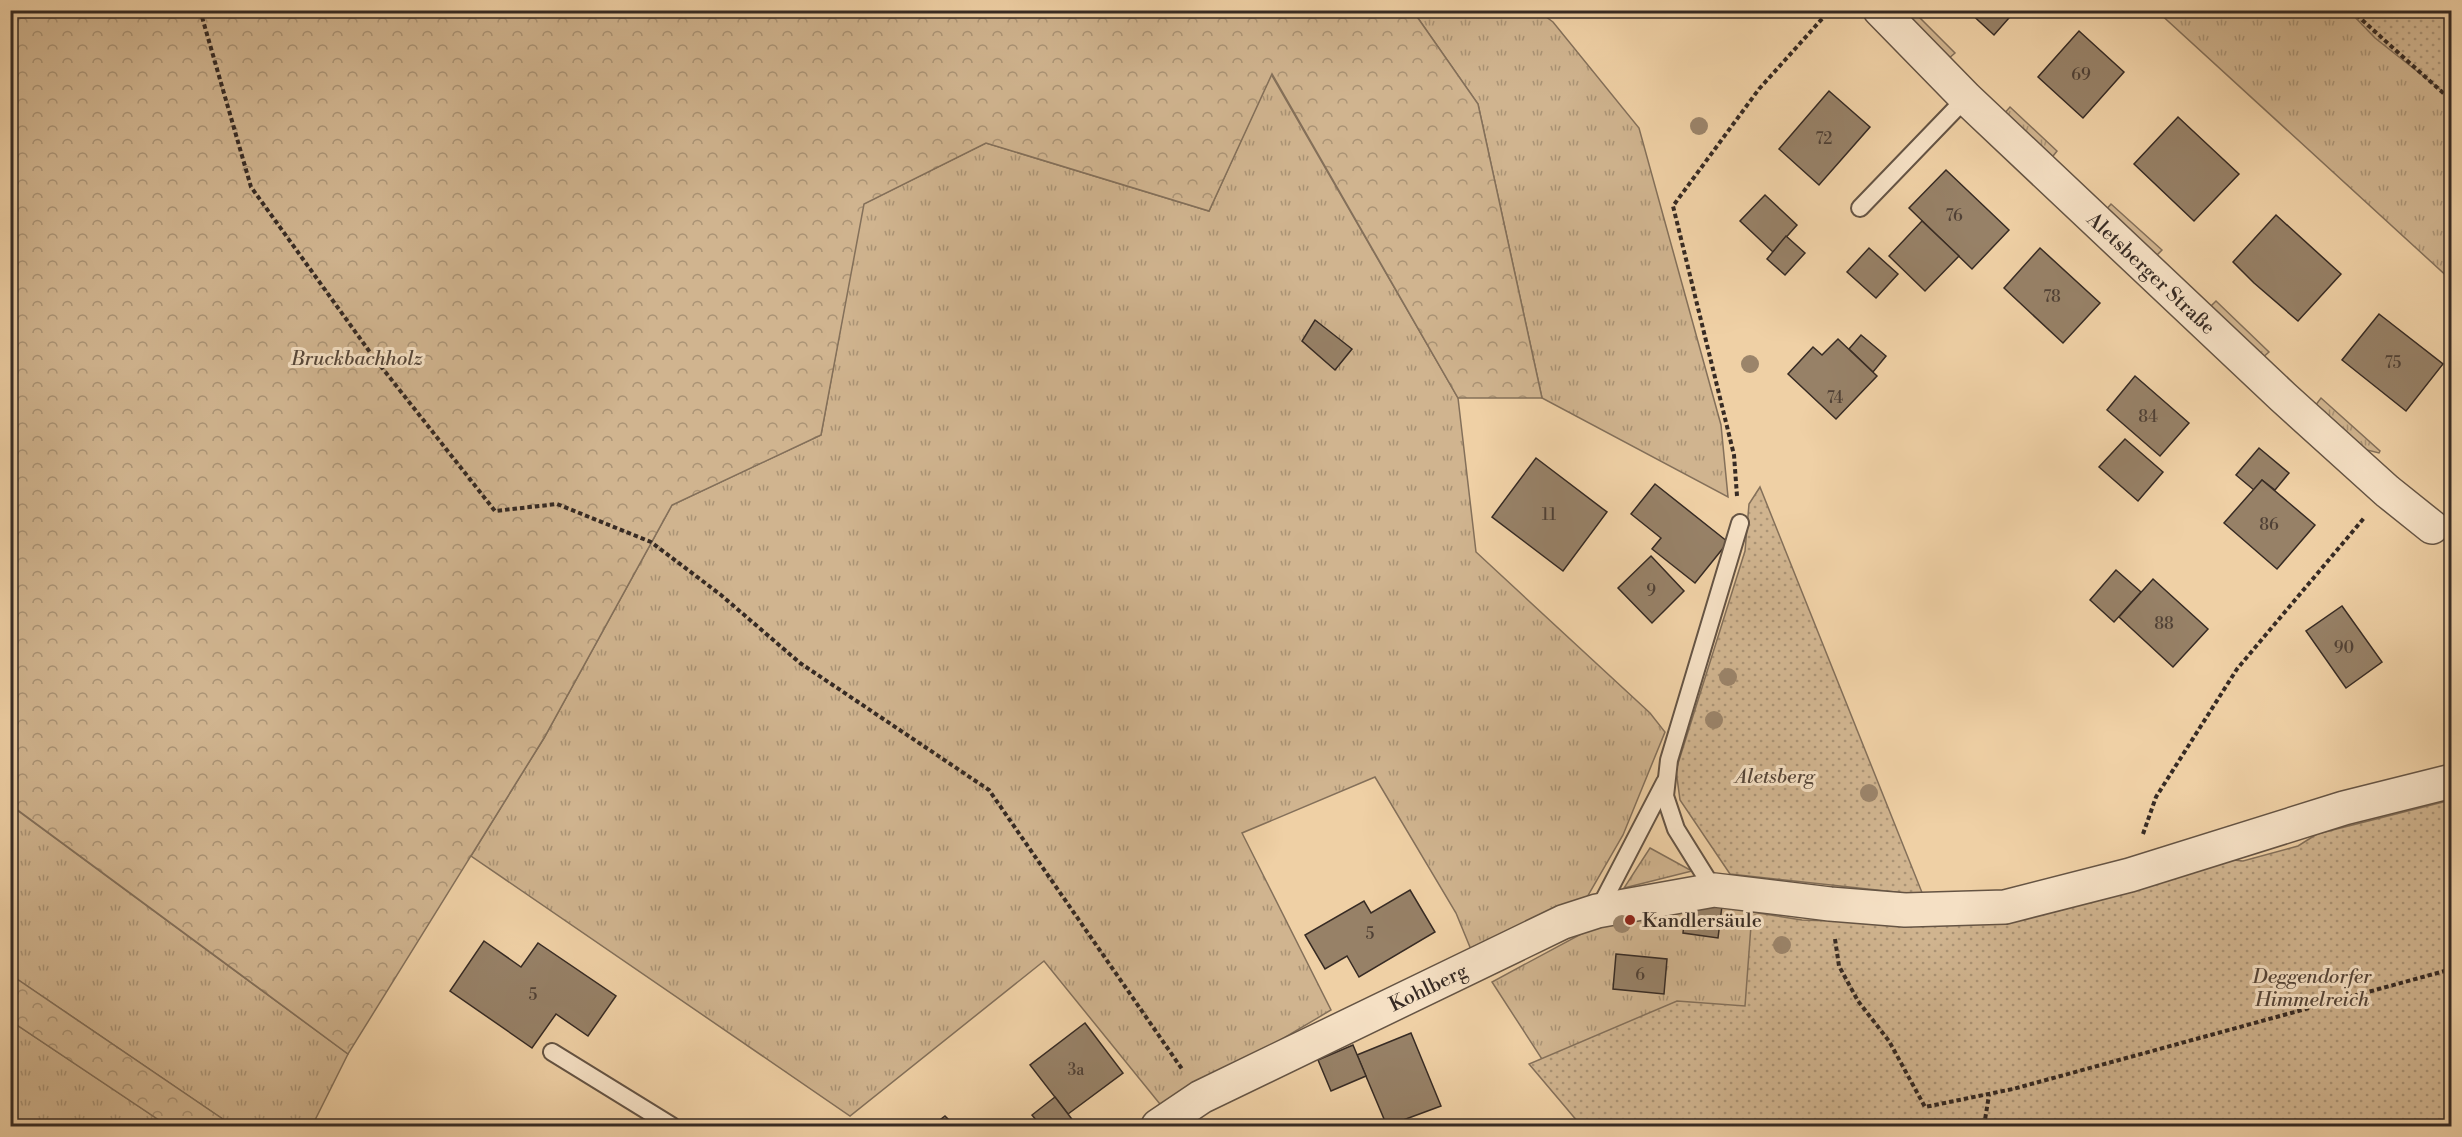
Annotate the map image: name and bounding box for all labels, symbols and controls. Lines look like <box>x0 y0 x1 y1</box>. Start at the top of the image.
house number: 69 <box>2071 65 2091 85</box>
house number: 72 <box>1816 129 1833 149</box>
house number: 76 <box>1945 206 1963 226</box>
street label: Aletsberger Straße <box>2080 207 2220 340</box>
house number: 78 <box>2043 287 2061 307</box>
park label: Bruckbachholz <box>290 347 424 372</box>
house number: 75 <box>2385 353 2401 373</box>
house number: 74 <box>1827 388 1844 408</box>
house number: 84 <box>2138 407 2158 427</box>
house number: 11 <box>1542 505 1556 525</box>
house number: 86 <box>2259 515 2279 535</box>
house number: 9 <box>1646 581 1656 601</box>
house number: 88 <box>2154 614 2174 634</box>
house number: 90 <box>2334 638 2354 658</box>
park label: Aletsberg <box>1733 765 1816 790</box>
place label: Kandlersäule <box>1642 909 1762 934</box>
marker: Kandlersäule <box>1623 913 1637 927</box>
house number: 5 <box>1366 924 1375 944</box>
street label: Kohlberg <box>1385 959 1472 1018</box>
house number: 6 <box>1635 965 1645 985</box>
park label: Deggendorfer Himmelreich <box>2251 965 2372 1013</box>
house number: 5 <box>529 985 538 1005</box>
house number: 3a <box>1068 1060 1085 1080</box>

